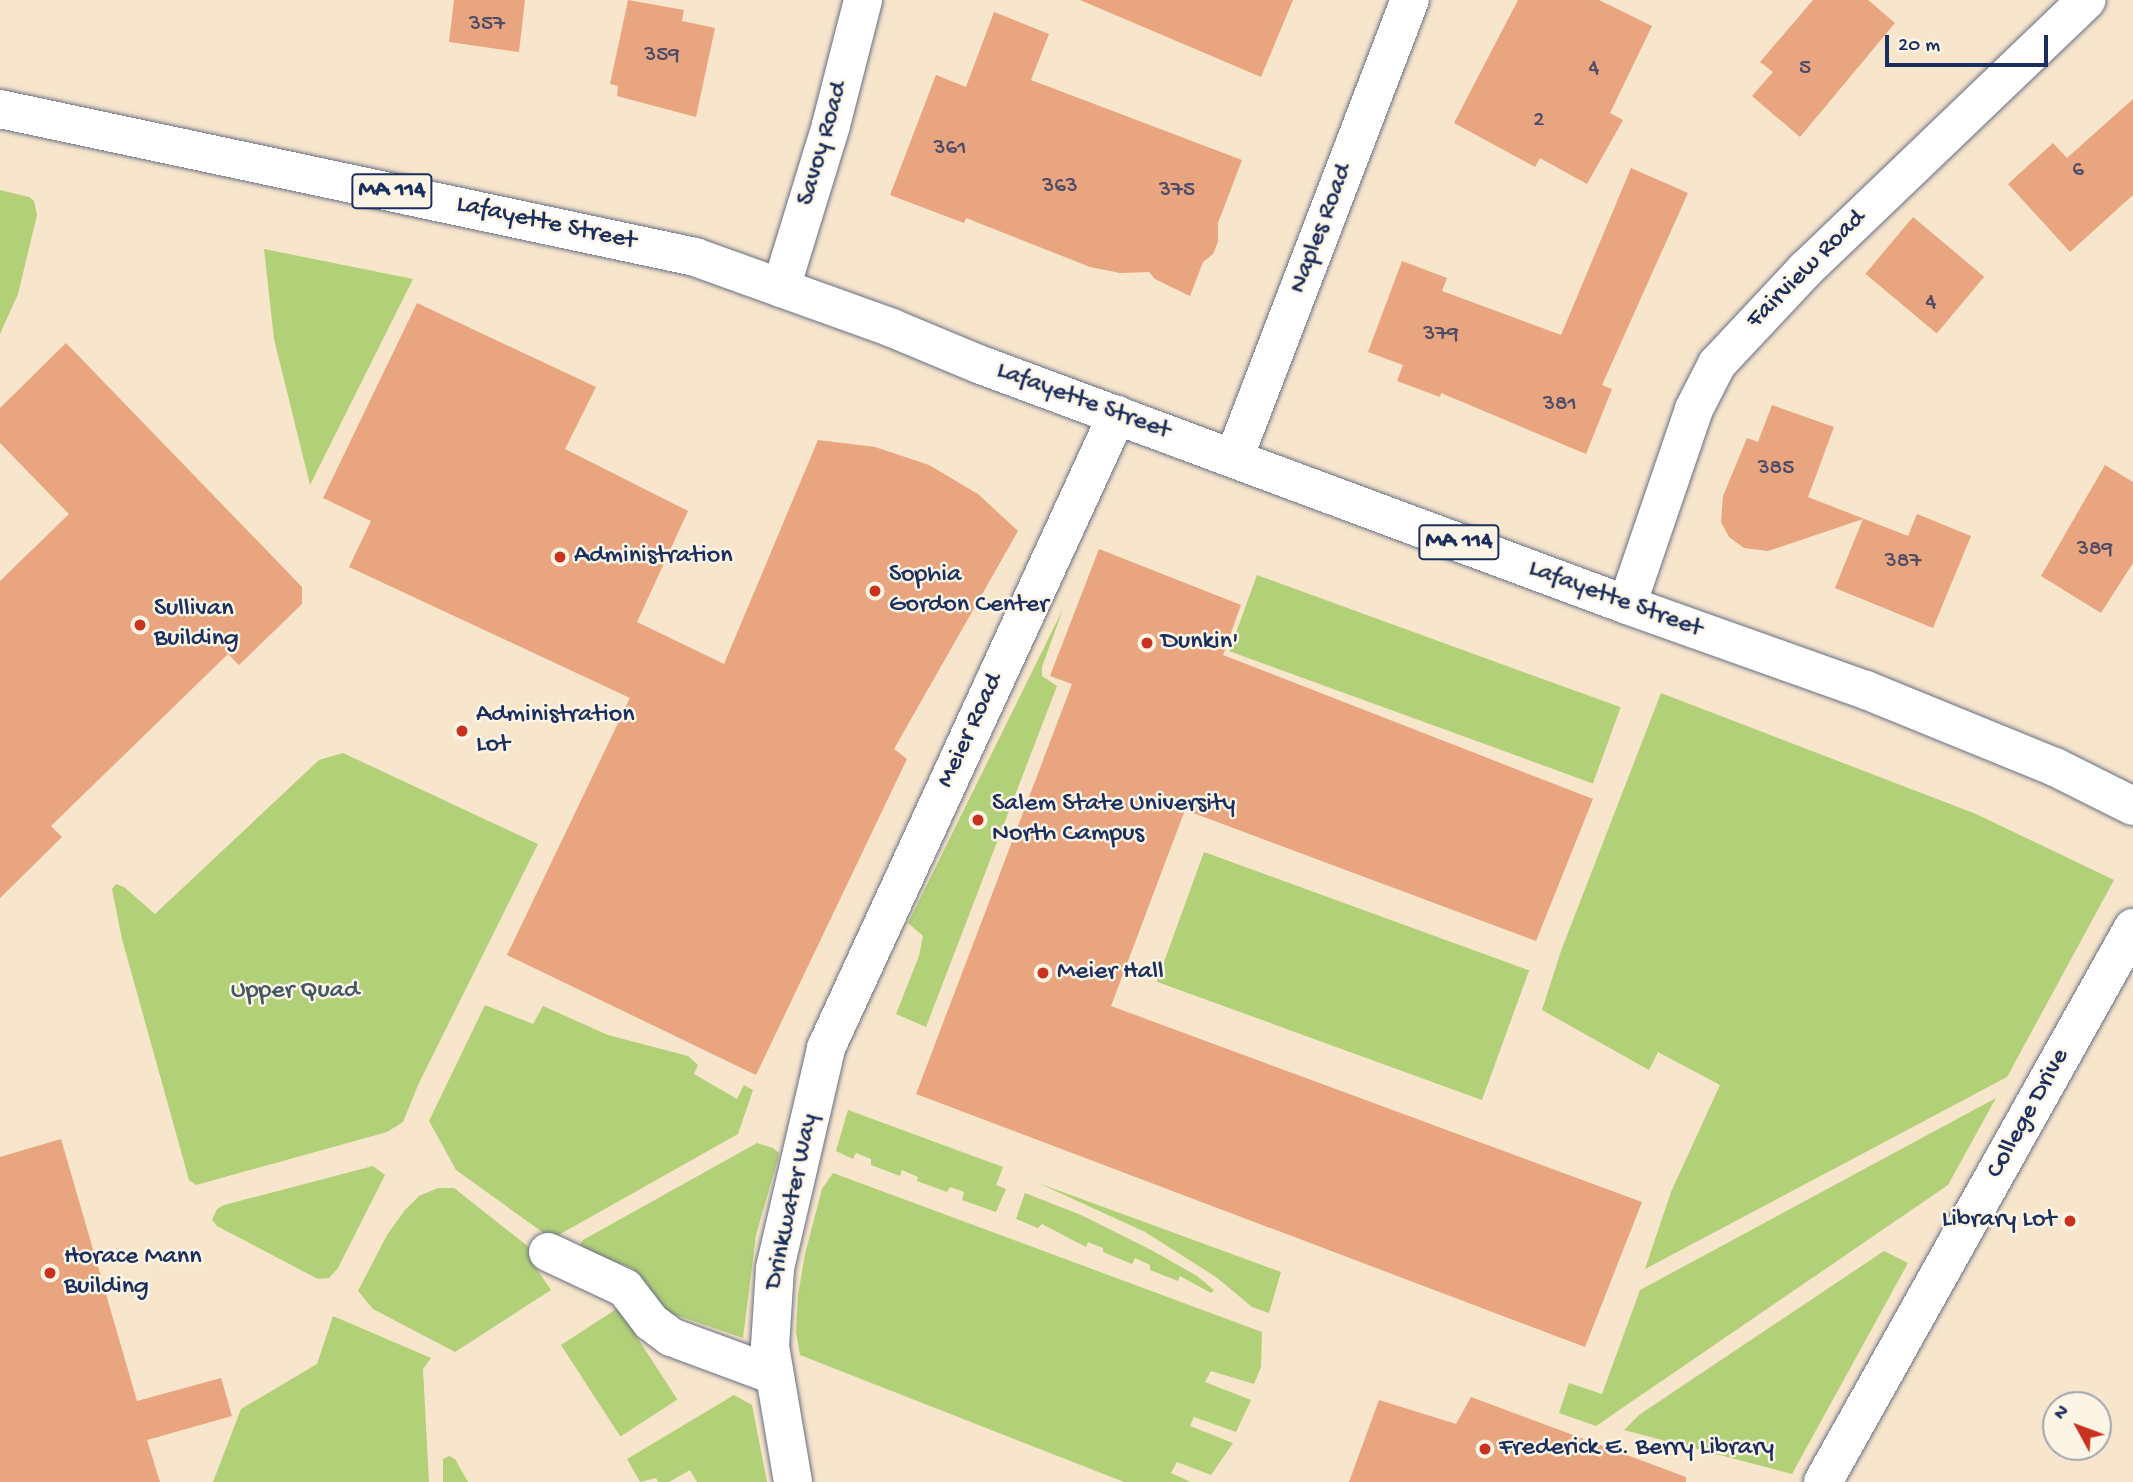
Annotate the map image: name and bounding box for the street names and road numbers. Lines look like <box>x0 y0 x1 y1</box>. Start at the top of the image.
street label: Savoy Road <box>791 79 857 209</box>
street label: Naples Road <box>1283 160 1361 298</box>
road number: MA 114 <box>350 170 434 211</box>
street label: Lafayette Street <box>453 190 639 258</box>
street label: Fairview Road <box>1741 204 1873 336</box>
street label: Lafayette Street <box>992 356 1174 448</box>
road number: MA 114 <box>1417 522 1501 562</box>
street label: Lafayette Street <box>1524 554 1706 646</box>
street label: Meier Road <box>931 669 1011 793</box>
street label: College Drive <box>1981 1044 2077 1184</box>
street label: Drinkwater Way <box>759 1111 827 1293</box>

